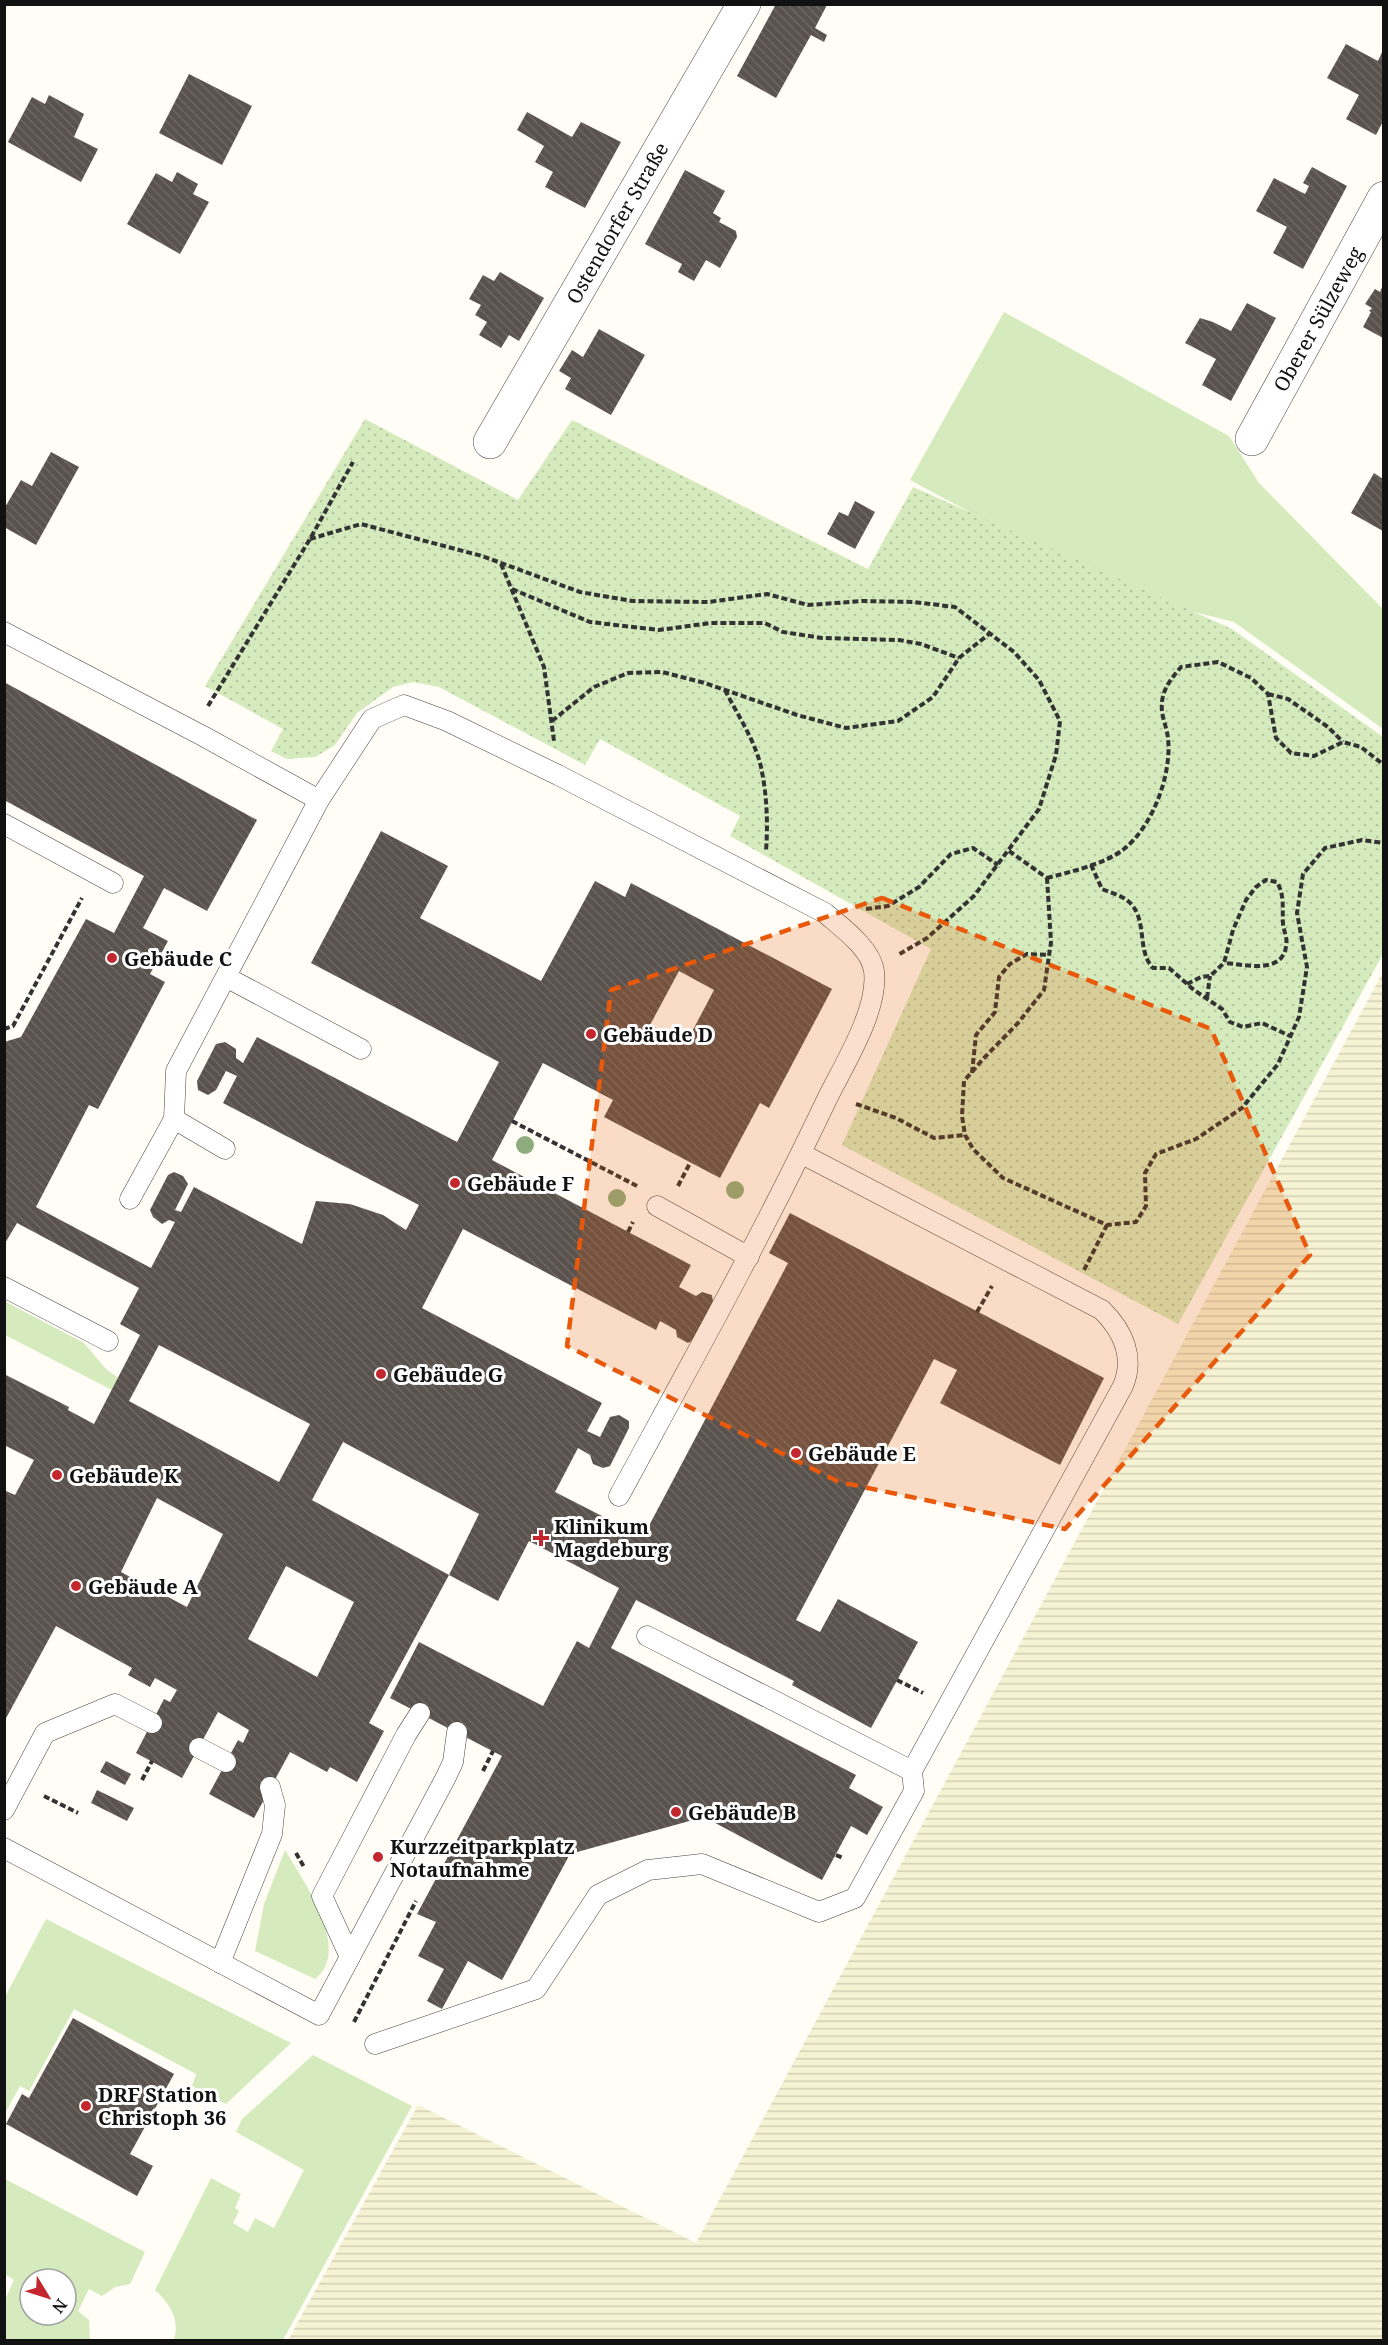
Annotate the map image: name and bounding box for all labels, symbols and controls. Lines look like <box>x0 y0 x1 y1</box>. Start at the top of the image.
street label: Ostendorfer Straße <box>560 137 674 309</box>
street label: Oberer Sülzeweg <box>1267 241 1369 396</box>
place label: Gebäude C <box>124 945 232 972</box>
marker: Gebäude C <box>105 951 119 965</box>
place label: Gebäude D <box>603 1021 713 1048</box>
marker: Gebäude D <box>584 1027 598 1041</box>
place label: Gebäude F <box>467 1170 574 1197</box>
marker: Gebäude F <box>448 1176 462 1190</box>
place label: Gebäude G <box>393 1361 503 1388</box>
marker: Gebäude G <box>374 1367 388 1381</box>
place label: Gebäude E <box>808 1440 916 1467</box>
marker: Gebäude E <box>789 1446 803 1460</box>
place label: Gebäude K <box>69 1462 179 1489</box>
marker: Gebäude K <box>50 1468 64 1482</box>
place label: Klinikum Magdeburg <box>554 1513 669 1563</box>
marker: Klinikum Magdeburg <box>532 1529 550 1547</box>
place label: Gebäude A <box>88 1573 199 1600</box>
marker: Gebäude A <box>69 1579 83 1593</box>
place label: Gebäude B <box>688 1799 796 1826</box>
marker: Gebäude B <box>669 1805 683 1819</box>
place label: Kurzzeitparkplatz Notaufnahme <box>390 1833 575 1883</box>
marker: Kurzzeitparkplatz Notaufnahme <box>371 1850 385 1864</box>
place label: DRF Station Christoph 36 <box>98 2081 226 2131</box>
marker: DRF Station Christoph 36 <box>79 2099 93 2113</box>
north arrow <box>18 2267 78 2327</box>
text: N <box>47 2294 72 2318</box>

